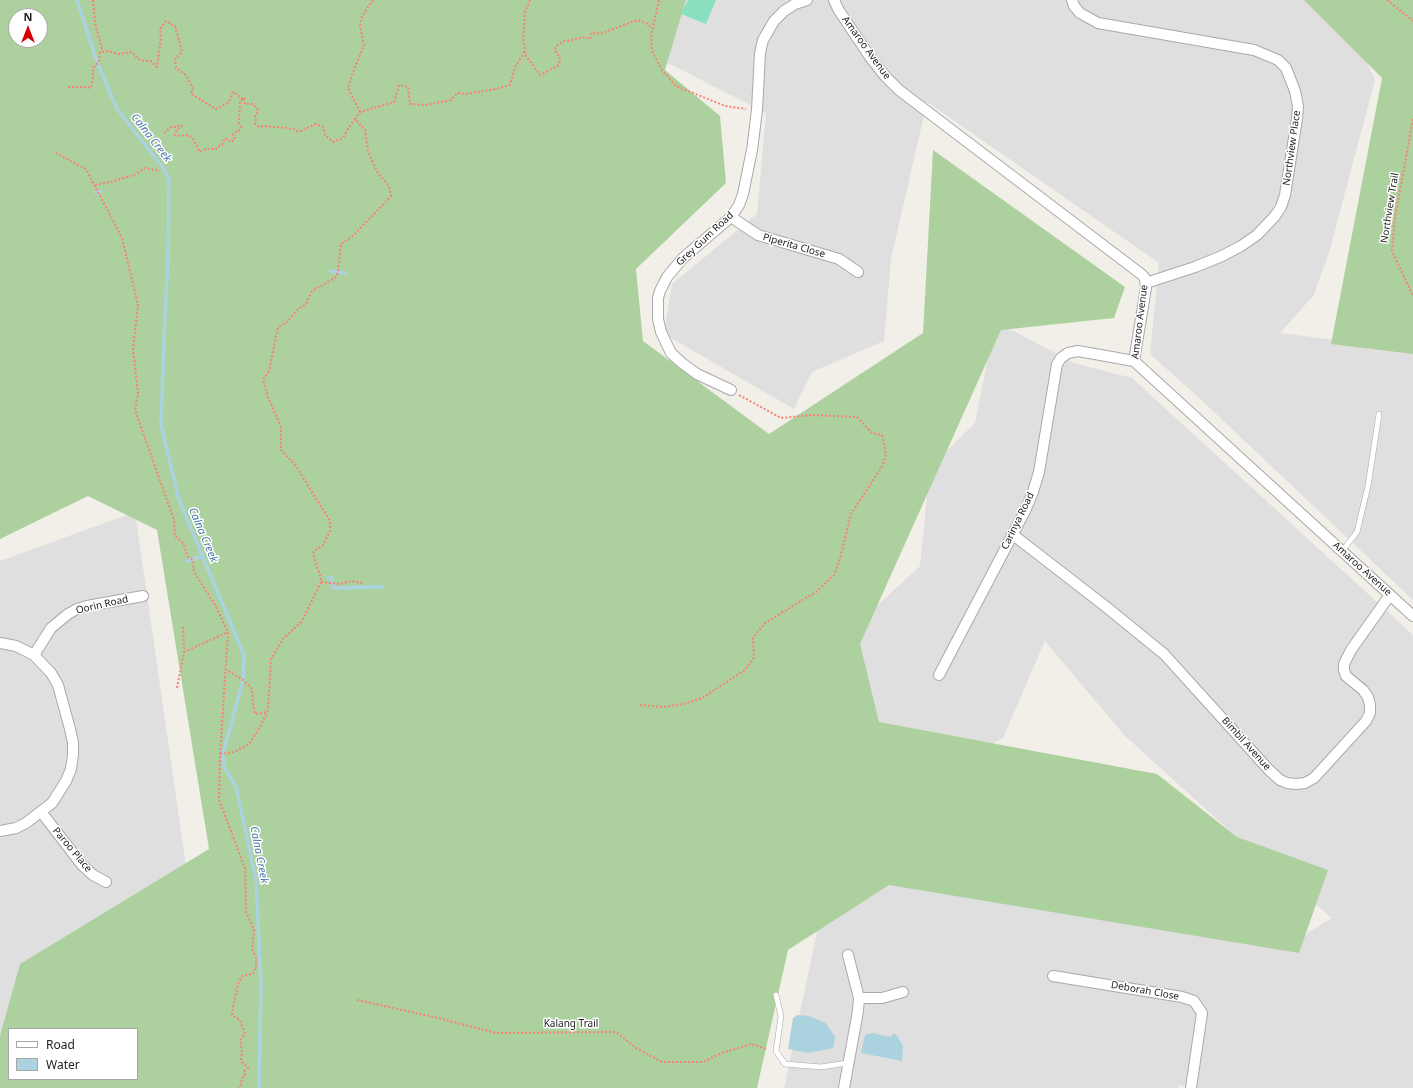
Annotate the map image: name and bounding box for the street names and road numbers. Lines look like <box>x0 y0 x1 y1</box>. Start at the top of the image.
street label: Amaroo Avenue <box>839 14 893 82</box>
street label: Northview Place <box>1281 110 1303 186</box>
street label: Northview Trail <box>1379 172 1401 244</box>
street label: Grey Gum Road <box>674 209 736 269</box>
street label: Piperita Close <box>761 231 827 261</box>
street label: Amaroo Avenue <box>1129 284 1151 360</box>
street label: Carinya Road <box>999 490 1037 552</box>
street label: Amaroo Avenue <box>1330 539 1394 599</box>
street label: Oorin Road <box>75 593 129 617</box>
street label: Bimbil Avenue <box>1219 715 1273 773</box>
street label: Paroo Place <box>50 825 94 875</box>
street label: Deborah Close <box>1110 979 1180 1003</box>
street label: Kalang Trail <box>544 1018 598 1030</box>

